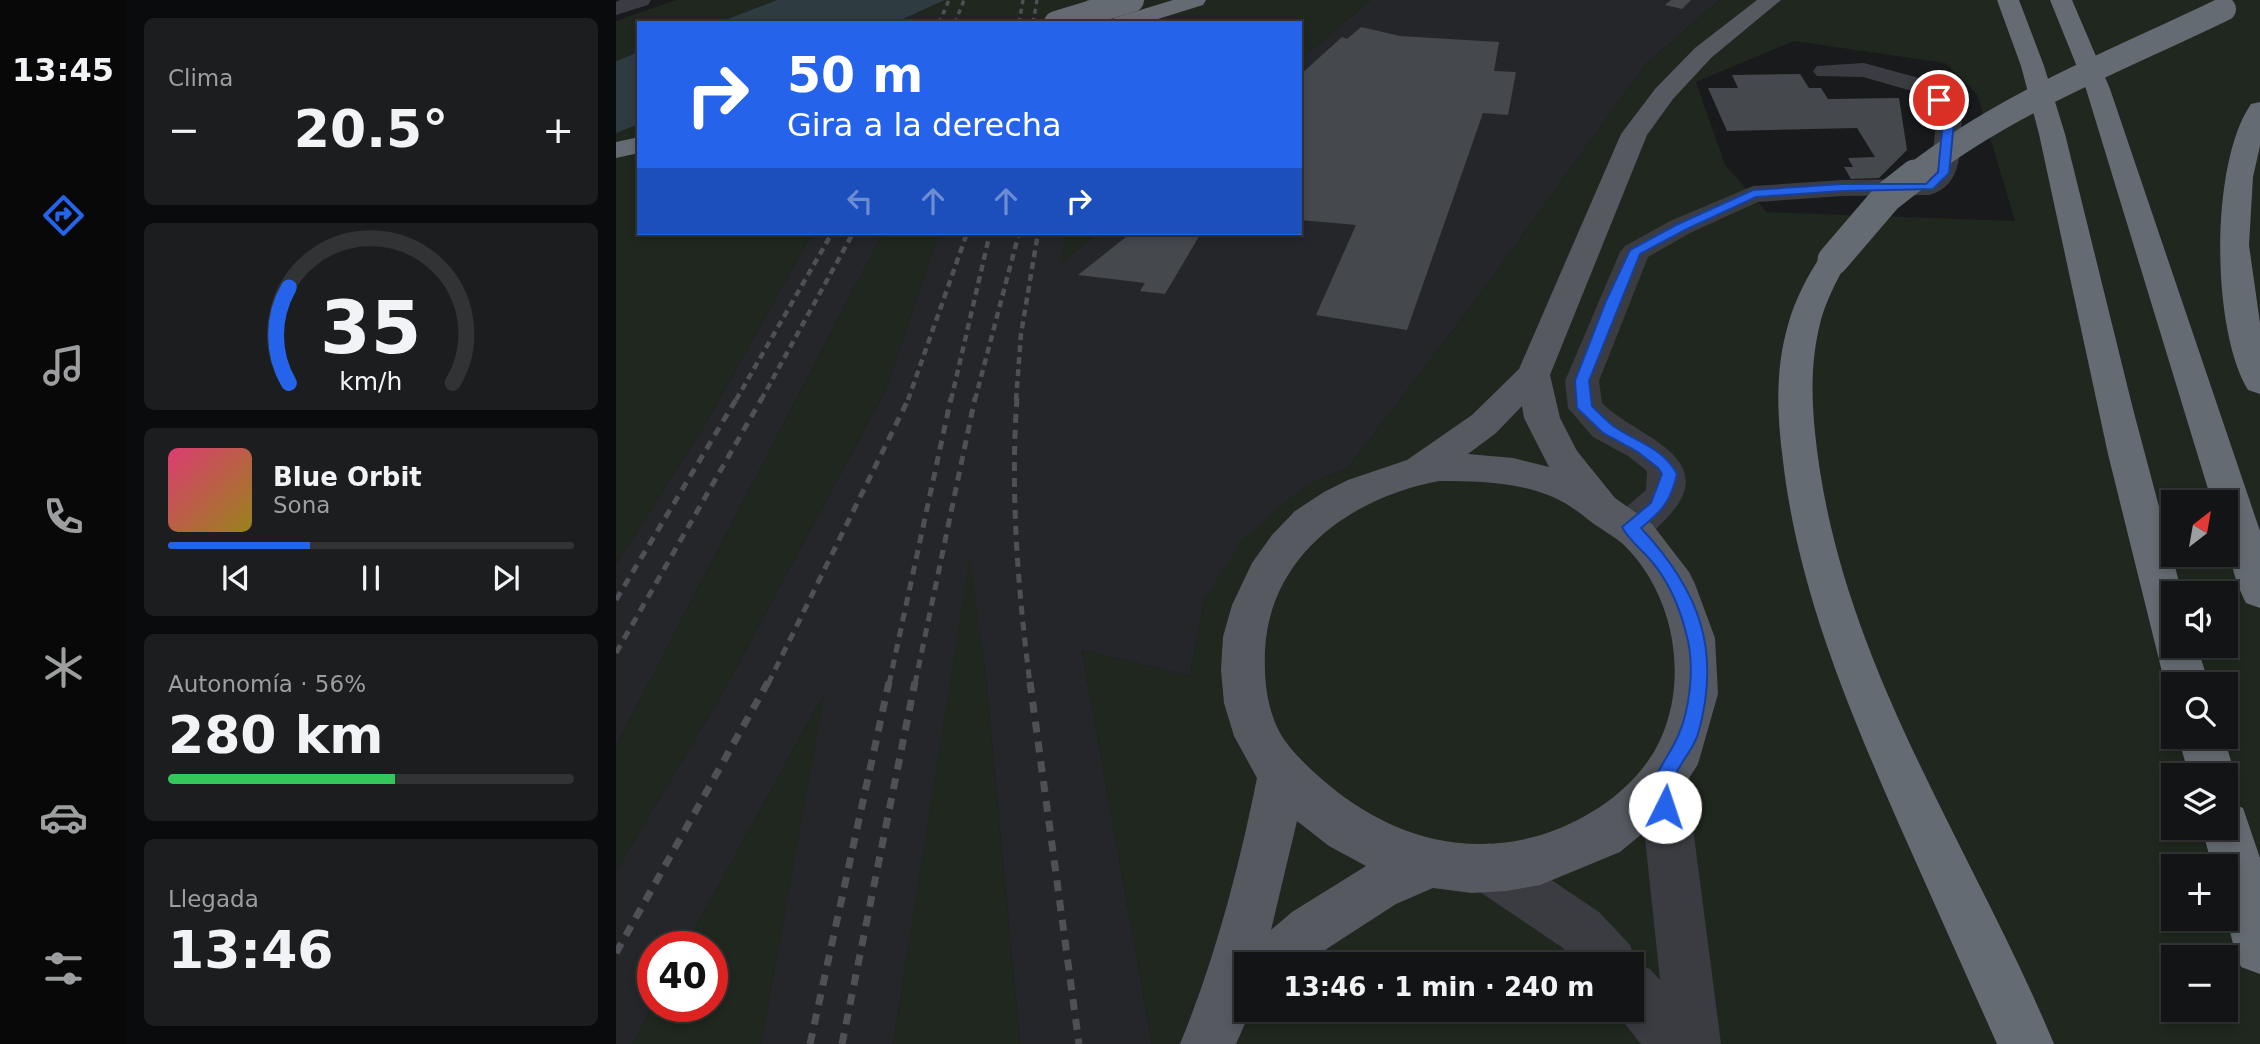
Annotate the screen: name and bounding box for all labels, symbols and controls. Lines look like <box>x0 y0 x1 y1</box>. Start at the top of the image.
text: 50 m <box>787 47 923 104</box>
icon: right <box>672 49 763 140</box>
text: 13:45 <box>12 51 114 89</box>
text: Clima <box>168 65 233 91</box>
pin <box>1909 70 1969 130</box>
icon: arrive <box>1920 81 1958 119</box>
text: 20.5° <box>294 99 448 159</box>
text: Gira a la derecha <box>787 106 1062 144</box>
text: − <box>168 108 200 152</box>
text: + <box>542 108 574 152</box>
icon: left <box>841 182 879 220</box>
icon: ahead <box>914 182 952 220</box>
icon: ahead <box>987 182 1025 220</box>
icon: right <box>1060 182 1098 220</box>
icon: directions <box>39 191 88 240</box>
text: 35 <box>320 285 422 370</box>
icon: music <box>39 341 88 390</box>
text: km/h <box>339 367 403 396</box>
text: Blue Orbit <box>273 462 422 492</box>
north arrow <box>2161 490 2238 567</box>
map controls <box>2161 490 2238 1022</box>
icon: phone <box>39 492 88 541</box>
text: Sona <box>273 492 330 518</box>
icon: previous <box>217 559 255 597</box>
icon: pause <box>352 559 390 597</box>
icon: next <box>487 559 525 597</box>
button: sound <box>2161 581 2238 658</box>
icon: climate <box>39 643 88 692</box>
text: Autonomía · 56% <box>168 671 366 697</box>
button: search <box>2161 672 2238 749</box>
text: 280 km <box>168 705 383 765</box>
button: layers <box>2161 763 2238 840</box>
position arrow <box>1628 770 1702 844</box>
icon: car <box>39 793 88 842</box>
button: + <box>2161 854 2238 931</box>
text: Llegada <box>168 886 259 912</box>
text: 13:46 <box>168 920 334 980</box>
speed limit sign: 40 <box>637 931 728 1022</box>
icon: filters <box>39 944 88 993</box>
button: − <box>2161 945 2238 1022</box>
text: 13:46 · 1 min · 240 m <box>1284 972 1594 1002</box>

